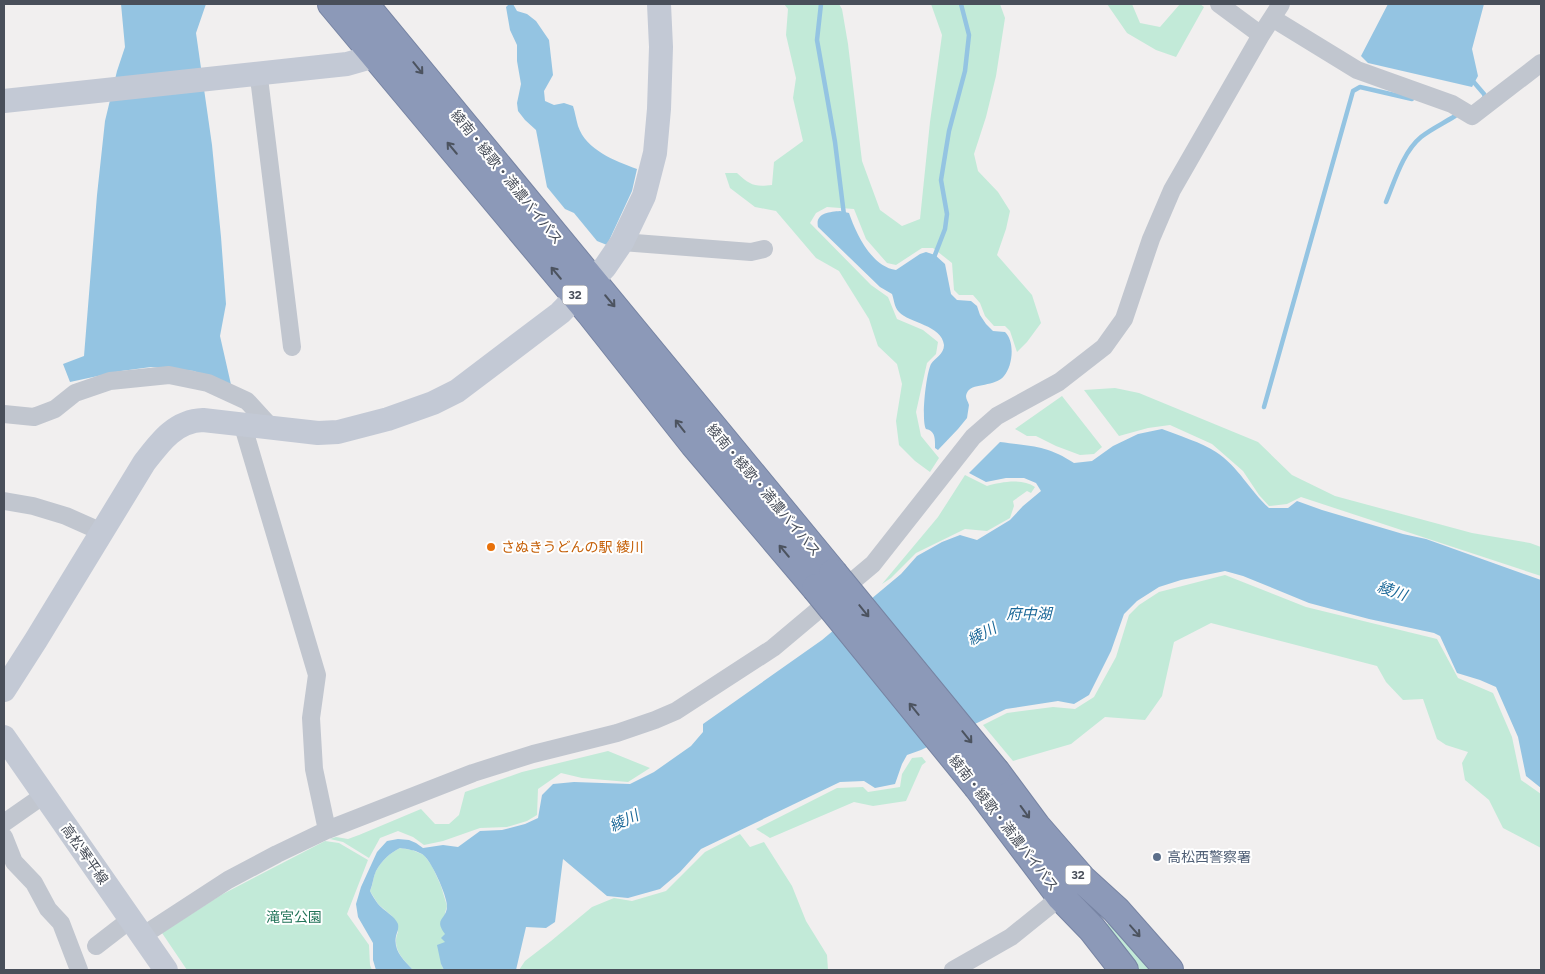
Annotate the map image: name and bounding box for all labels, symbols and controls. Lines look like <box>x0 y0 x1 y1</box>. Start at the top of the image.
one-way arrow <box>412 61 423 74</box>
street label: 綾南・綾歌・満濃バイパス <box>447 107 566 248</box>
one-way arrow <box>447 142 458 155</box>
one-way arrow <box>550 266 562 279</box>
road number: 32 <box>562 286 588 304</box>
one-way arrow <box>604 295 615 308</box>
one-way arrow <box>675 420 686 433</box>
street label: 綾南・綾歌・満濃バイパス <box>703 421 824 560</box>
place label: さぬきうどんの駅 綾川 <box>501 539 644 556</box>
marker: さぬきうどんの駅 綾川 <box>485 541 497 553</box>
one-way arrow <box>779 545 790 558</box>
water label: 綾川 <box>1375 578 1411 605</box>
one-way arrow <box>858 604 869 617</box>
water label: 府中湖 <box>1006 605 1053 623</box>
water label: 綾川 <box>965 618 1001 649</box>
one-way arrow <box>908 702 919 715</box>
one-way arrow <box>961 730 972 743</box>
street label: 綾南・綾歌・満濃バイパス <box>945 752 1062 895</box>
one-way arrow <box>1020 805 1030 819</box>
water label: 綾川 <box>607 806 643 835</box>
street label: 高松琴平線 <box>58 821 112 888</box>
place label: 高松西警察署 <box>1167 849 1251 866</box>
marker: 高松西警察署 <box>1151 851 1163 863</box>
road number: 32 <box>1066 866 1090 884</box>
park label: 滝宮公園 <box>266 909 322 926</box>
one-way arrow <box>1129 925 1140 938</box>

